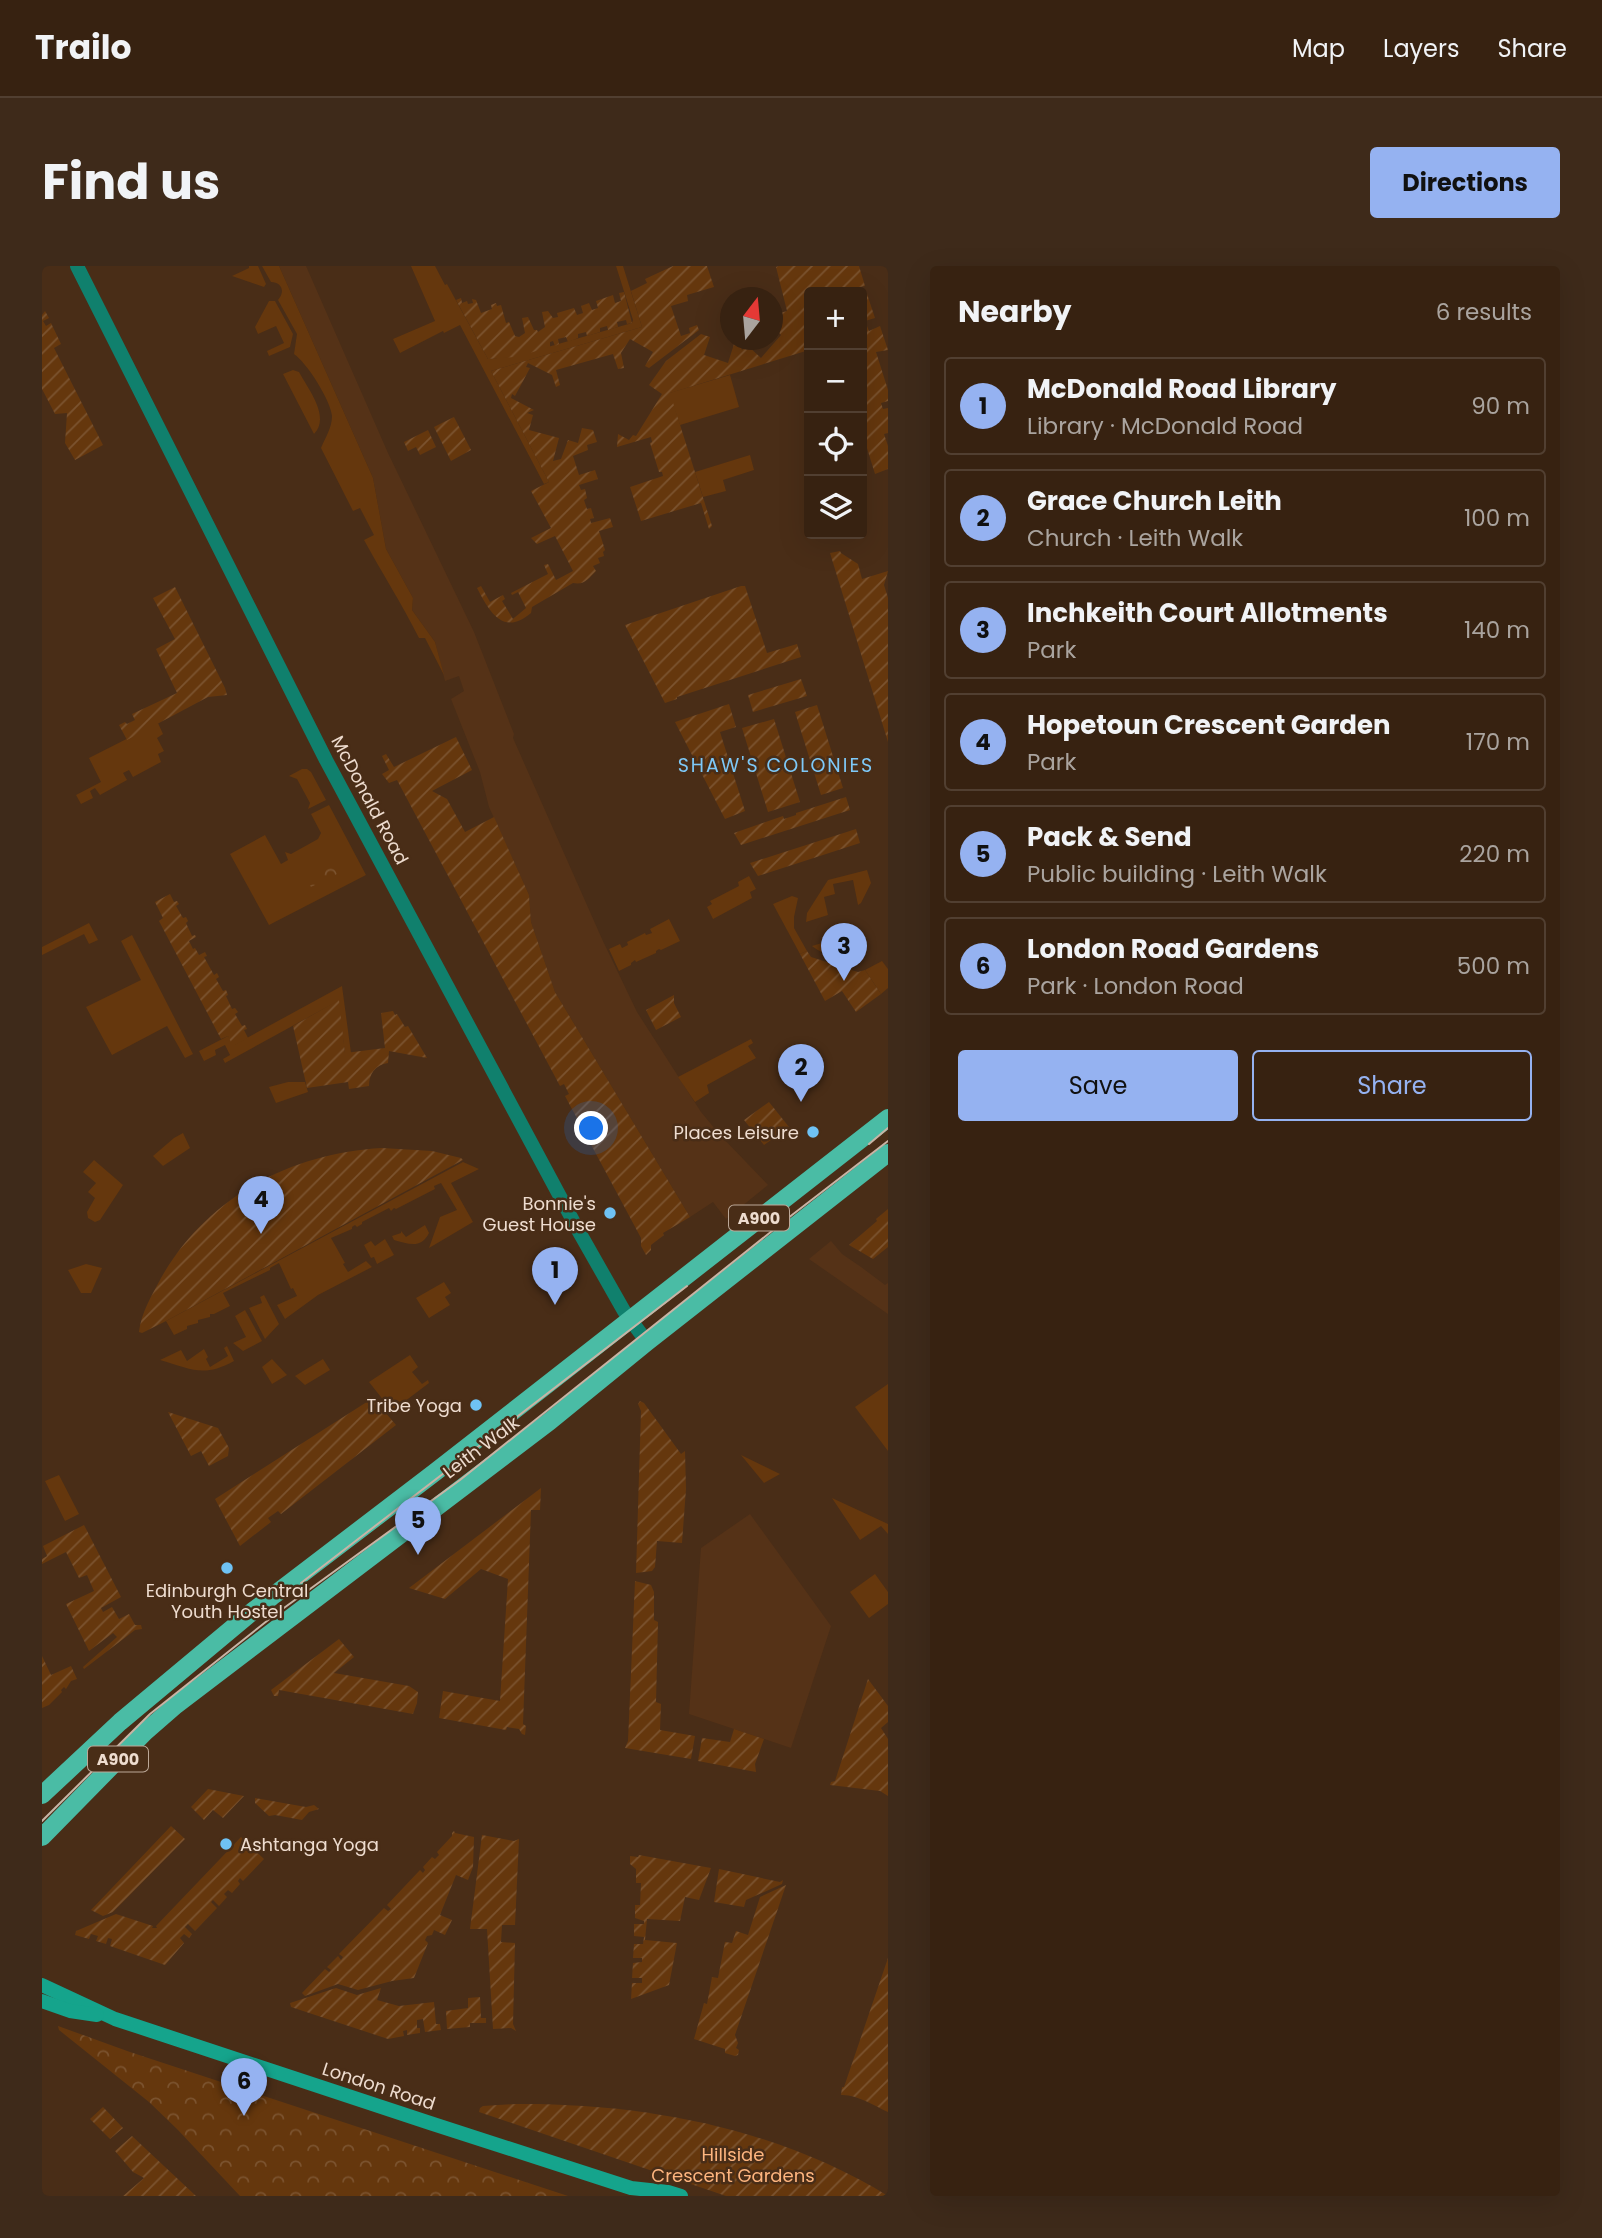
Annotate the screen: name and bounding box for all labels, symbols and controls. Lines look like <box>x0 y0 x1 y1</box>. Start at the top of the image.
text: Trailo <box>35 24 132 71</box>
text: Map <box>1292 32 1345 65</box>
text: Layers <box>1383 32 1459 65</box>
text: Share <box>1497 32 1567 65</box>
button: Directions <box>1370 147 1560 218</box>
text: Find us <box>42 148 220 216</box>
north arrow <box>720 287 783 350</box>
map controls <box>804 287 867 539</box>
button: + <box>804 287 867 350</box>
text: Nearby <box>958 290 1072 333</box>
text: 6 results <box>1436 296 1532 328</box>
button: − <box>804 350 867 413</box>
text: McDonald Road Library <box>1027 371 1336 407</box>
text: 1 <box>979 390 987 422</box>
text: 90 m <box>1471 390 1530 422</box>
text: Library · McDonald Road <box>1027 410 1303 442</box>
button: locate <box>804 413 867 476</box>
button: layers <box>804 476 867 539</box>
text: Grace Church Leith <box>1027 483 1282 519</box>
text: 2 <box>976 502 990 534</box>
text: 100 m <box>1464 502 1530 534</box>
text: Church · Leith Walk <box>1027 522 1243 554</box>
text: Inchkeith Court Allotments <box>1027 595 1388 631</box>
text: 3 <box>976 614 990 646</box>
text: 140 m <box>1464 614 1530 646</box>
text: Park <box>1027 634 1076 666</box>
text: Hopetoun Crescent Garden <box>1027 707 1391 743</box>
text: 4 <box>975 726 991 758</box>
text: 170 m <box>1466 726 1530 758</box>
street label: McDonald Road <box>325 731 415 869</box>
text: Park <box>1027 746 1076 778</box>
district label: SHAW'S COLONIES <box>678 752 874 779</box>
text: Pack & Send <box>1027 819 1192 855</box>
text: 5 <box>976 838 990 870</box>
text: 220 m <box>1459 838 1530 870</box>
text: Public building · Leith Walk <box>1027 858 1327 890</box>
pin: 3 <box>821 923 867 981</box>
text: London Road Gardens <box>1027 931 1319 967</box>
text: 6 <box>976 950 990 982</box>
text: 500 m <box>1457 950 1530 982</box>
text: Park · London Road <box>1027 970 1244 1002</box>
pin: 2 <box>778 1044 824 1102</box>
button: Save <box>958 1050 1238 1121</box>
button: Share <box>1252 1050 1532 1121</box>
your location <box>574 1111 608 1145</box>
place label: Places Leisure <box>674 1120 799 1145</box>
marker: Places Leisure <box>805 1124 821 1140</box>
pin: 4 <box>238 1176 284 1234</box>
place label: Bonnie's Guest House <box>483 1191 596 1237</box>
marker: Bonnie's Guest House <box>602 1205 618 1221</box>
road number: A900 <box>729 1206 789 1230</box>
pin: 1 <box>532 1247 578 1305</box>
place label: Tribe Yoga <box>367 1393 462 1418</box>
marker: Tribe Yoga <box>468 1397 484 1413</box>
street label: Leith Walk <box>438 1410 525 1484</box>
pin: 5 <box>395 1497 441 1555</box>
marker: Edinburgh Central Youth Hostel <box>219 1560 235 1576</box>
place label: Edinburgh Central Youth Hostel <box>146 1578 308 1624</box>
road number: A900 <box>88 1746 148 1772</box>
place label: Ashtanga Yoga <box>240 1832 379 1857</box>
marker: Ashtanga Yoga <box>218 1836 234 1852</box>
street label: London Road <box>319 2056 439 2116</box>
pin: 6 <box>221 2058 267 2116</box>
park label: Hillside Crescent Gardens <box>651 2142 815 2188</box>

